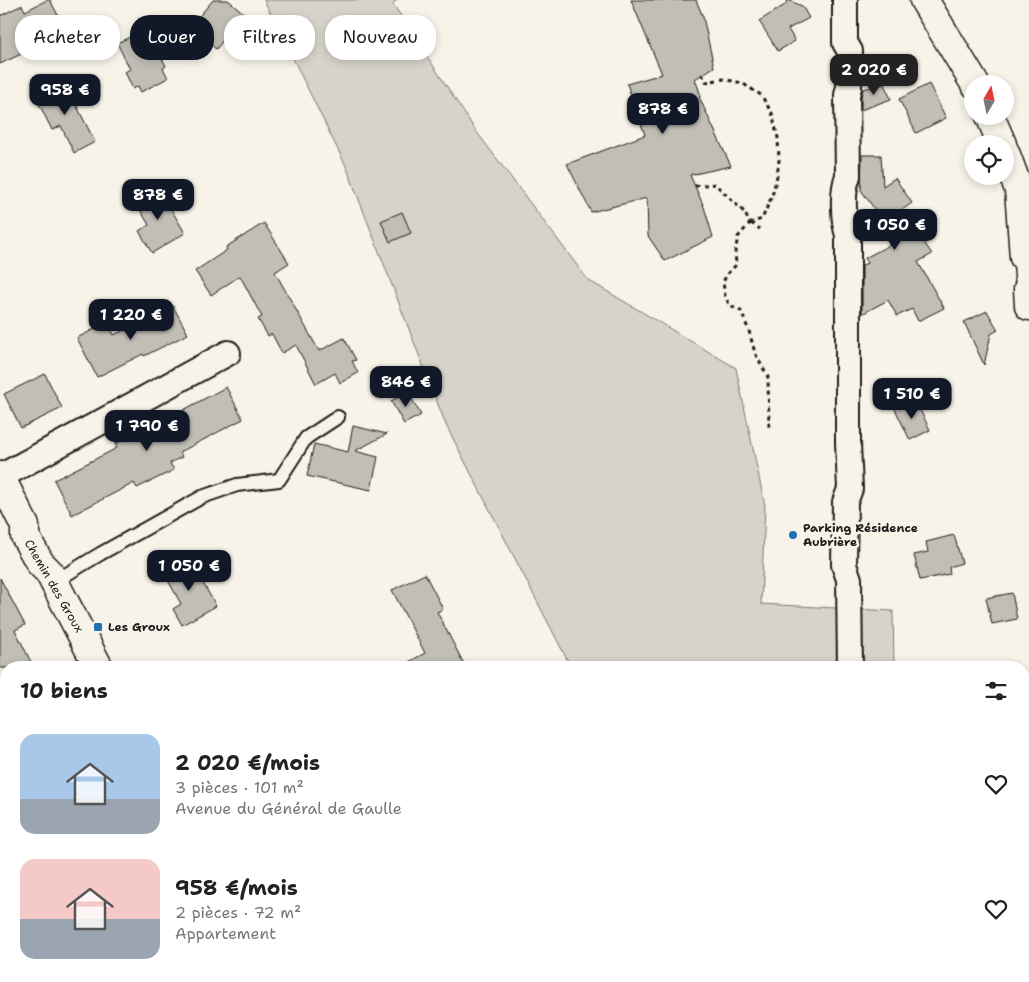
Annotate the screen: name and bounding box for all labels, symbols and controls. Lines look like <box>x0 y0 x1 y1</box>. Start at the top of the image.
chip: Acheter <box>15 15 120 60</box>
chip: Louer <box>130 15 214 60</box>
chip: Filtres <box>224 15 315 60</box>
chip: Nouveau <box>325 15 436 60</box>
pin: 2 020 € <box>828 54 920 96</box>
text: 2 020 € <box>841 59 907 80</box>
pin: 958 € <box>30 74 100 116</box>
north arrow <box>964 75 1014 125</box>
map controls <box>964 75 1014 185</box>
text: 958 € <box>40 79 90 100</box>
pin: 878 € <box>628 92 698 135</box>
text: 878 € <box>638 98 688 119</box>
button: locate <box>964 135 1014 185</box>
pin: 878 € <box>123 178 193 221</box>
text: 878 € <box>133 184 183 205</box>
pin: 1 050 € <box>849 208 941 251</box>
text: 1 050 € <box>864 214 926 235</box>
pin: 1 220 € <box>85 298 177 341</box>
text: 1 220 € <box>100 304 162 325</box>
pin: 846 € <box>371 366 441 408</box>
text: 846 € <box>381 371 431 392</box>
pin: 1 510 € <box>866 378 958 420</box>
text: 1 510 € <box>884 383 940 404</box>
pin: 1 790 € <box>101 410 193 452</box>
text: 1 790 € <box>116 415 178 436</box>
place label: Parking Résidence Aubrière <box>803 520 918 550</box>
marker: Parking Résidence Aubrière <box>787 529 799 541</box>
street label: Chemin des Groux <box>21 537 87 635</box>
pin: 1 050 € <box>143 550 235 592</box>
text: 1 050 € <box>158 555 220 576</box>
place label: Les Groux <box>108 619 170 635</box>
marker: Les Groux <box>92 621 104 633</box>
text: 10 biens <box>20 677 108 705</box>
icon: filters <box>982 677 1010 705</box>
text: 2 020 €/mois <box>175 749 320 777</box>
icon: home <box>60 754 120 814</box>
icon: heart <box>982 770 1010 798</box>
text: 3 pièces · 101 m² <box>175 777 304 798</box>
text: Avenue du Général de Gaulle <box>175 798 402 819</box>
text: 958 €/mois <box>175 874 298 902</box>
icon: home <box>60 879 120 939</box>
icon: heart <box>982 895 1010 923</box>
text: 2 pièces · 72 m² <box>175 902 301 923</box>
text: Appartement <box>175 923 276 944</box>

